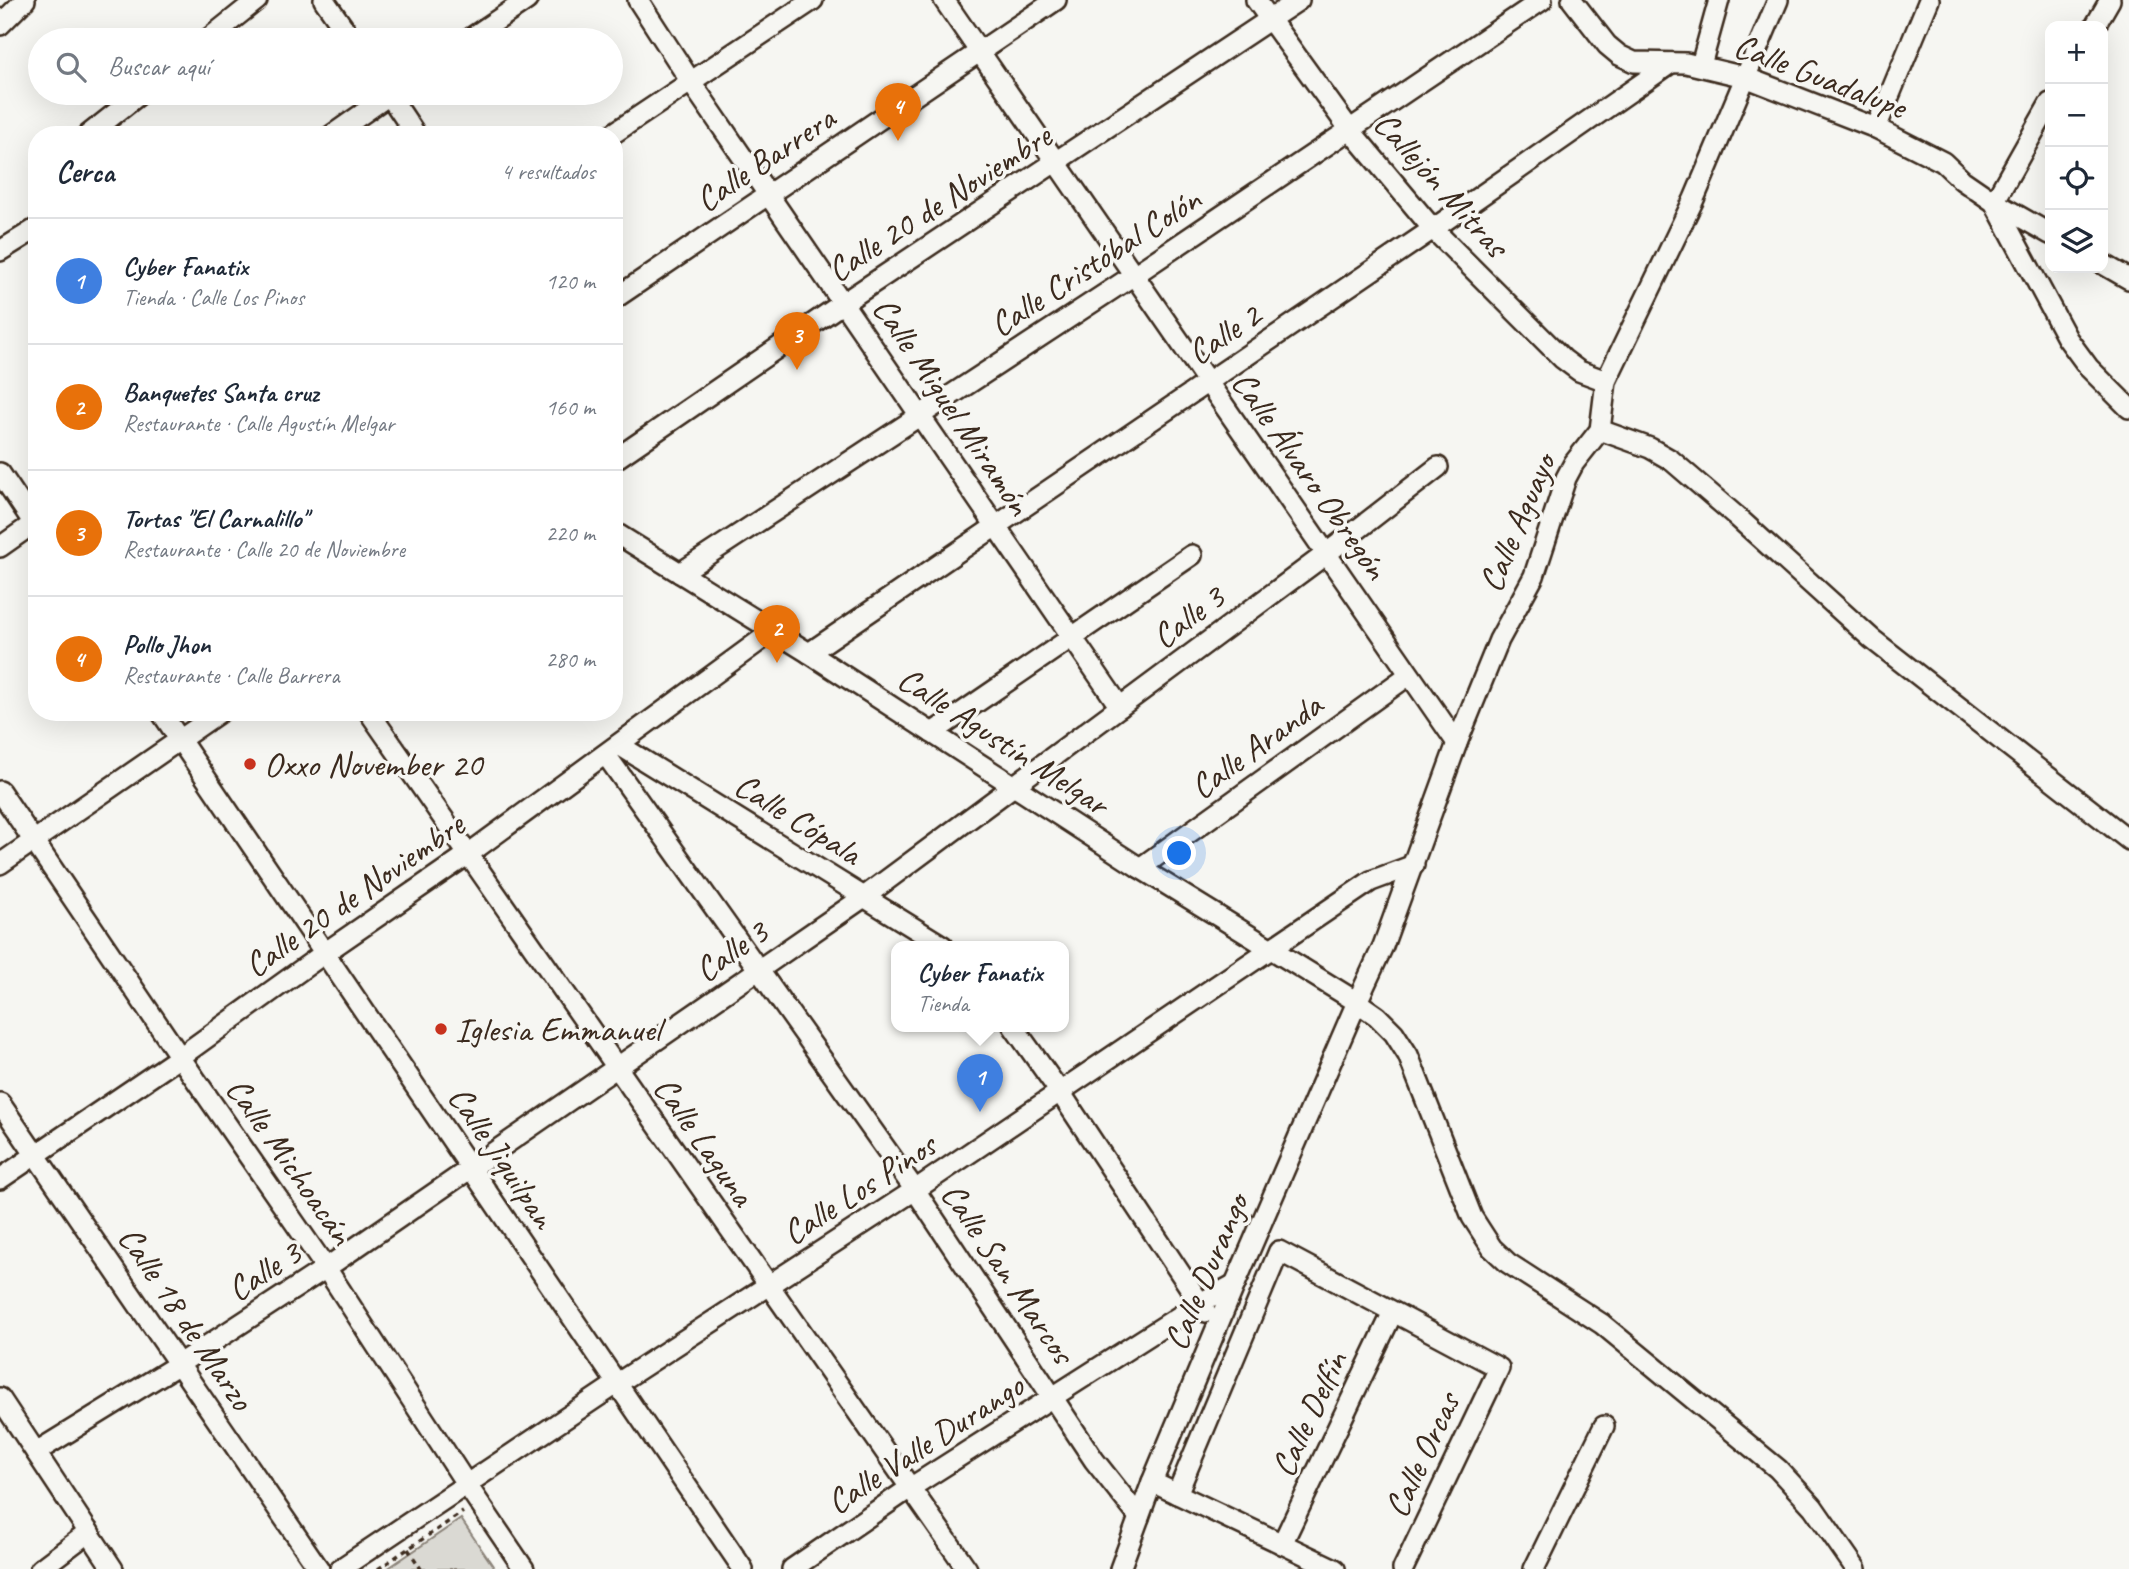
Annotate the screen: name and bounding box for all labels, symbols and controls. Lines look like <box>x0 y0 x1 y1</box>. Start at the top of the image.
map controls <box>2045 21 2108 273</box>
button: + <box>2045 21 2108 84</box>
street label: Calle Guadalupe <box>1728 23 1915 130</box>
search box <box>28 28 623 105</box>
icon: search <box>52 48 90 86</box>
text: Buscar aquí <box>108 50 210 83</box>
pin: 4 <box>875 83 921 141</box>
button: − <box>2045 84 2108 147</box>
street label: Calle Barrera <box>687 95 845 222</box>
street label: Callejón Mitras <box>1364 102 1520 269</box>
street label: Calle 20 de Noviembre <box>818 112 1062 292</box>
button: locate <box>2045 147 2108 210</box>
text: Cerca <box>56 153 114 191</box>
text: 4 resultados <box>501 157 595 186</box>
street label: Calle Cristóbal Colón <box>981 176 1210 347</box>
button: layers <box>2045 210 2108 273</box>
text: Cyber Fanatix <box>123 250 248 283</box>
text: 1 <box>74 267 84 296</box>
text: 120 m <box>546 267 595 296</box>
text: Tienda · Calle Los Pinos <box>123 283 304 312</box>
street label: Calle Miguel Miramón <box>862 288 1042 525</box>
street label: Calle 2 <box>1179 291 1272 375</box>
pin: 3 <box>774 312 820 370</box>
street label: Calle Álvaro Obregón <box>1221 362 1399 589</box>
text: Banquetes Santa cruz <box>123 376 319 409</box>
text: 2 <box>74 393 84 422</box>
text: 160 m <box>546 393 595 422</box>
text: Restaurante · Calle Agustín Melgar <box>123 409 394 438</box>
street label: Calle Aguayo <box>1468 444 1568 599</box>
text: Tortas "El Carnalillo" <box>123 502 307 535</box>
text: 3 <box>74 519 84 548</box>
text: 220 m <box>546 519 595 548</box>
text: Restaurante · Calle 20 de Noviembre <box>123 535 405 564</box>
street label: Calle 3 <box>1143 574 1235 659</box>
pin: 2 <box>754 605 800 663</box>
text: Pollo Jhon <box>123 628 210 661</box>
text: 4 <box>74 645 84 674</box>
text: 280 m <box>546 645 595 674</box>
street label: Calle Agustín Melgar <box>889 656 1120 828</box>
text: Restaurante · Calle Barrera <box>123 661 339 690</box>
street label: Calle Aranda <box>1181 681 1333 809</box>
place label: Oxxo November 20 <box>264 742 485 787</box>
marker: Oxxo November 20 <box>242 756 258 772</box>
street label: Calle Cópala <box>726 763 871 877</box>
street label: Calle 20 de Noviembre <box>235 801 475 988</box>
your location <box>1162 836 1196 870</box>
street label: Calle 3 <box>686 909 778 992</box>
popup <box>891 941 1069 1032</box>
text: Cyber Fanatix <box>918 956 1042 989</box>
text: Tienda <box>918 989 969 1018</box>
place label: Iglesia Emmanuel <box>455 1007 667 1052</box>
marker: Iglesia Emmanuel <box>433 1021 449 1037</box>
pin: 1 <box>957 1054 1003 1112</box>
street label: Calle Laguna <box>643 1068 766 1216</box>
street label: Calle Michoacán <box>216 1069 365 1254</box>
street label: Calle Jiquilpan <box>438 1077 567 1239</box>
street label: Calle Los Pinos <box>774 1121 947 1255</box>
street label: Calle San Marcos <box>931 1174 1087 1375</box>
street label: Calle Durango <box>1153 1184 1260 1357</box>
street label: Calle 18 de Marzo <box>108 1217 265 1420</box>
street label: Calle 3 <box>219 1229 311 1311</box>
street label: Calle Delfín <box>1260 1343 1358 1484</box>
street label: Calle Valle Durango <box>818 1363 1033 1524</box>
street label: Calle Orcas <box>1374 1383 1472 1524</box>

